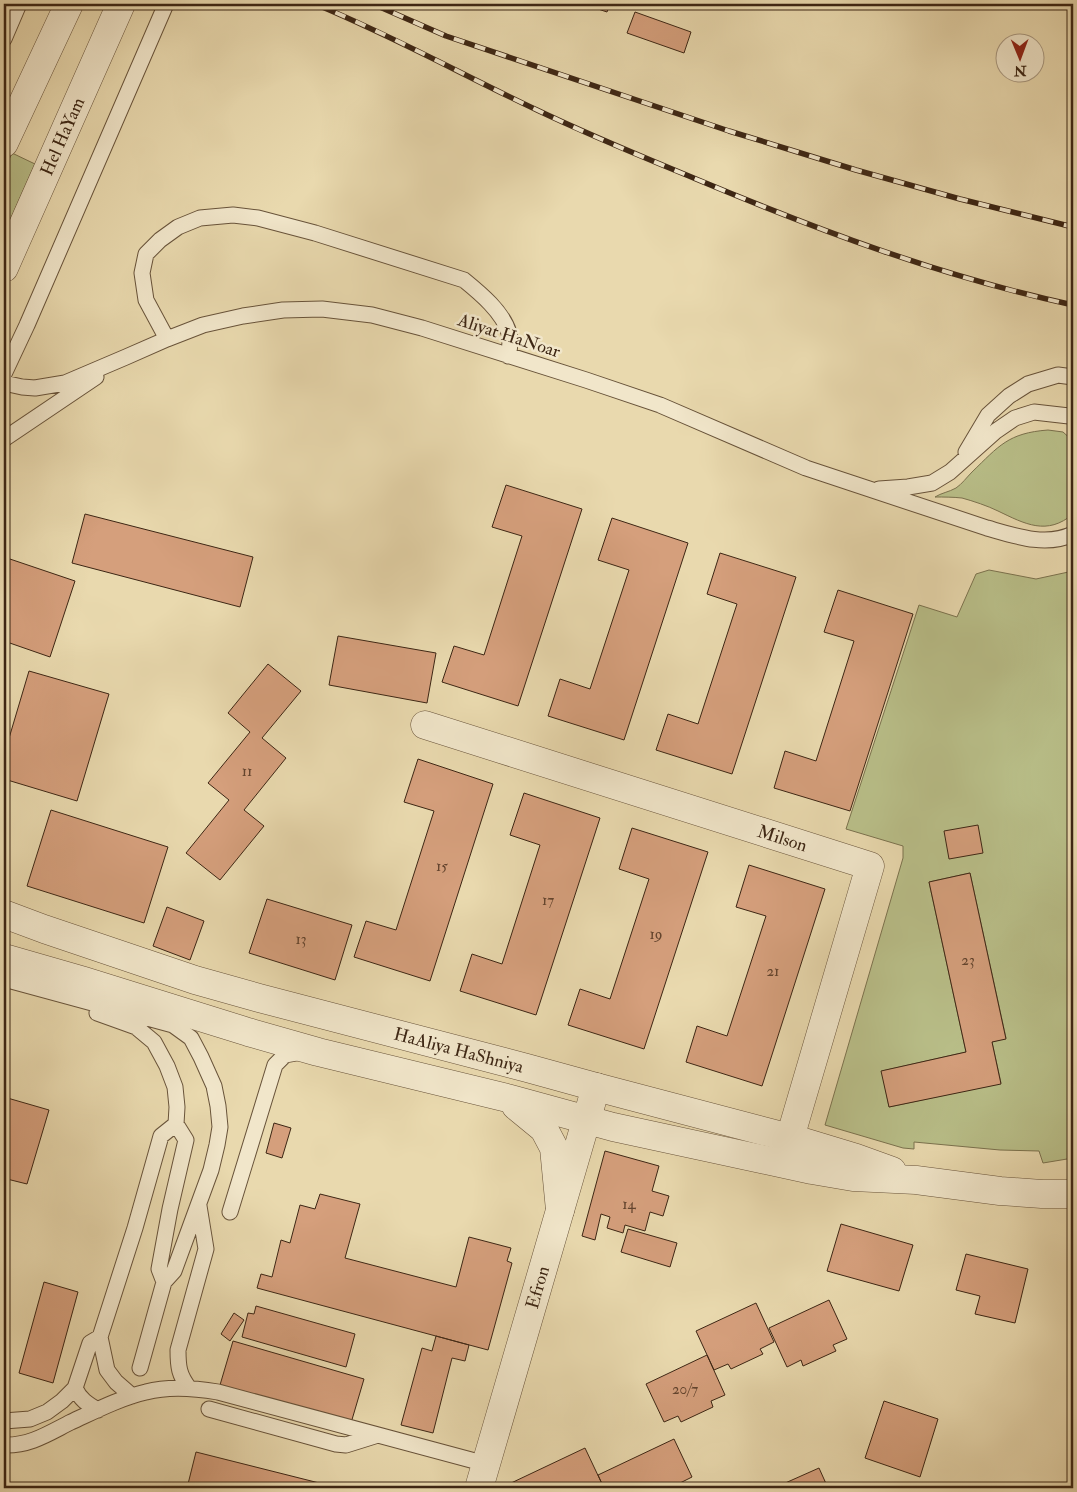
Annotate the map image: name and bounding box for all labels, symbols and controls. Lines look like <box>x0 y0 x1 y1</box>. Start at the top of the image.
north arrow <box>994 32 1044 82</box>
text: N <box>1013 62 1028 79</box>
street label: Hel HaYam <box>35 94 90 179</box>
street label: Aliyat HaNoar <box>454 308 563 363</box>
house number: 11 <box>242 762 252 781</box>
street label: Milson <box>755 820 810 857</box>
house number: 15 <box>436 857 448 876</box>
house number: 17 <box>542 891 554 910</box>
house number: 19 <box>650 925 662 944</box>
house number: 13 <box>295 930 307 949</box>
house number: 23 <box>961 951 975 970</box>
house number: 21 <box>767 962 779 981</box>
street label: HaAliya HaShniya <box>391 1022 527 1078</box>
house number: 14 <box>622 1195 637 1214</box>
street label: Efron <box>520 1263 555 1311</box>
house number: 20/7 <box>672 1380 698 1399</box>

